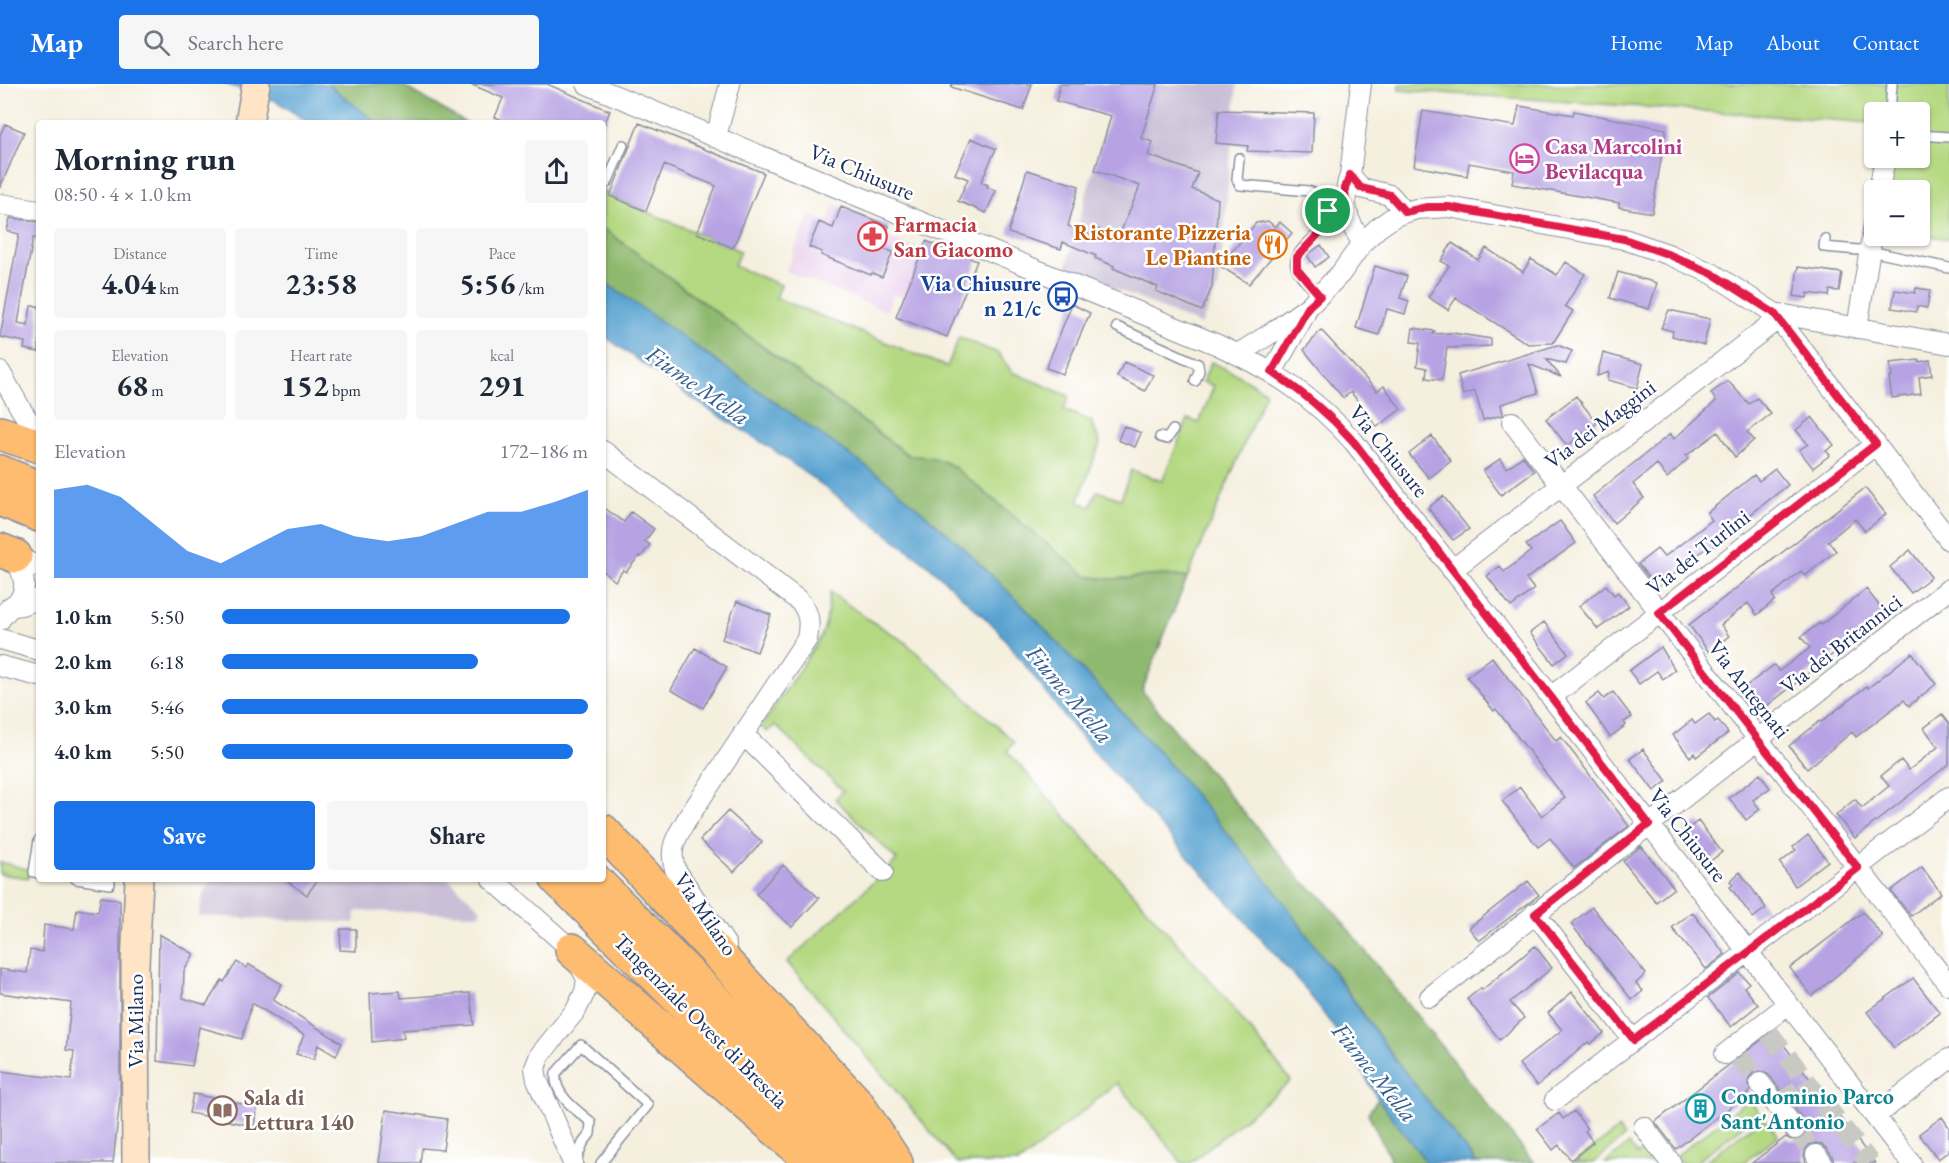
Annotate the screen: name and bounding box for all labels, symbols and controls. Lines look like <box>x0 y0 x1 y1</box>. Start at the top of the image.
search box <box>119 15 539 69</box>
text: Map <box>30 24 83 60</box>
icon: search <box>140 26 173 59</box>
text: Search here <box>188 28 283 57</box>
text: Home <box>1610 29 1662 56</box>
text: Map <box>1695 29 1733 56</box>
text: About <box>1766 29 1819 56</box>
text: Contact <box>1852 29 1919 56</box>
map controls <box>1864 102 1930 246</box>
button: + <box>1864 102 1930 168</box>
place label: Casa Marcolini Bevilacqua <box>1545 132 1683 186</box>
text: Morning run <box>54 137 236 180</box>
street label: Via Chiusure <box>805 137 919 207</box>
button: share <box>525 140 588 203</box>
hotel icon: Casa Marcolini Bevilacqua <box>1508 143 1540 175</box>
button: − <box>1864 180 1930 246</box>
text: 08:50 · 4 × 1.0 km <box>54 181 192 207</box>
pin <box>1302 185 1353 236</box>
icon: arrive <box>1311 194 1344 227</box>
place label: Farmacia San Giacomo <box>894 210 1013 264</box>
place label: Ristorante Pizzeria Le Piantine <box>1074 218 1251 272</box>
pharmacy icon: Farmacia San Giacomo <box>857 221 889 253</box>
restaurant icon: Ristorante Pizzeria Le Piantine <box>1256 229 1288 261</box>
text: Distance <box>113 243 167 264</box>
text: Time <box>304 243 338 264</box>
text: Pace <box>489 243 515 264</box>
text: 4.04 <box>101 264 156 303</box>
text: 23:58 <box>285 264 357 303</box>
text: 5:56 <box>459 264 515 303</box>
place label: Via Chiusure n 21/c <box>920 269 1041 323</box>
text: km <box>156 278 179 299</box>
text: /km <box>515 278 545 299</box>
bus stop icon: Via Chiusure n 21/c <box>1046 280 1078 312</box>
water label: Fiume Mella <box>639 337 756 432</box>
text: Elevation <box>111 345 169 366</box>
text: Heart rate <box>290 345 352 366</box>
text: kcal <box>490 345 514 366</box>
text: 68 <box>116 366 148 405</box>
text: 152 <box>281 366 329 405</box>
text: 291 <box>478 366 526 405</box>
street label: Via dei Maggini <box>1539 373 1661 475</box>
text: m <box>148 380 164 401</box>
text: bpm <box>329 380 361 401</box>
street label: Via Chiusure <box>1343 399 1436 504</box>
text: Elevation <box>54 438 126 464</box>
text: 172–186 m <box>500 438 588 464</box>
street label: Via dei Turlini <box>1640 502 1756 602</box>
street label: Via dei Britannici <box>1774 587 1908 701</box>
text: 1.0 km <box>54 604 112 630</box>
text: 5:50 <box>150 604 184 630</box>
street label: Via Antegnati <box>1701 634 1797 744</box>
water label: Fiume Mella <box>1019 637 1120 750</box>
text: 2.0 km <box>54 649 112 675</box>
text: 6:18 <box>150 649 184 675</box>
text: 3.0 km <box>54 694 112 720</box>
text: 5:46 <box>150 694 184 720</box>
text: 4.0 km <box>54 739 112 765</box>
text: 5:50 <box>150 739 184 765</box>
street label: Via Chiusure <box>1642 782 1734 888</box>
button: Save <box>54 801 315 870</box>
button: Share <box>327 801 588 870</box>
street label: Via Milano <box>668 867 745 961</box>
street label: Tangenziale Ovest di Brescia <box>607 927 795 1115</box>
street label: Via Milano <box>121 974 150 1068</box>
water label: Fiume Mella <box>1325 1015 1425 1128</box>
place label: Condominio Parco Sant'Antonio <box>1721 1082 1894 1136</box>
place label: Sala di Lettura 140 <box>244 1083 354 1137</box>
building icon: Condominio Parco Sant'Antonio <box>1684 1093 1716 1125</box>
library icon: Sala di Lettura 140 <box>207 1094 239 1126</box>

